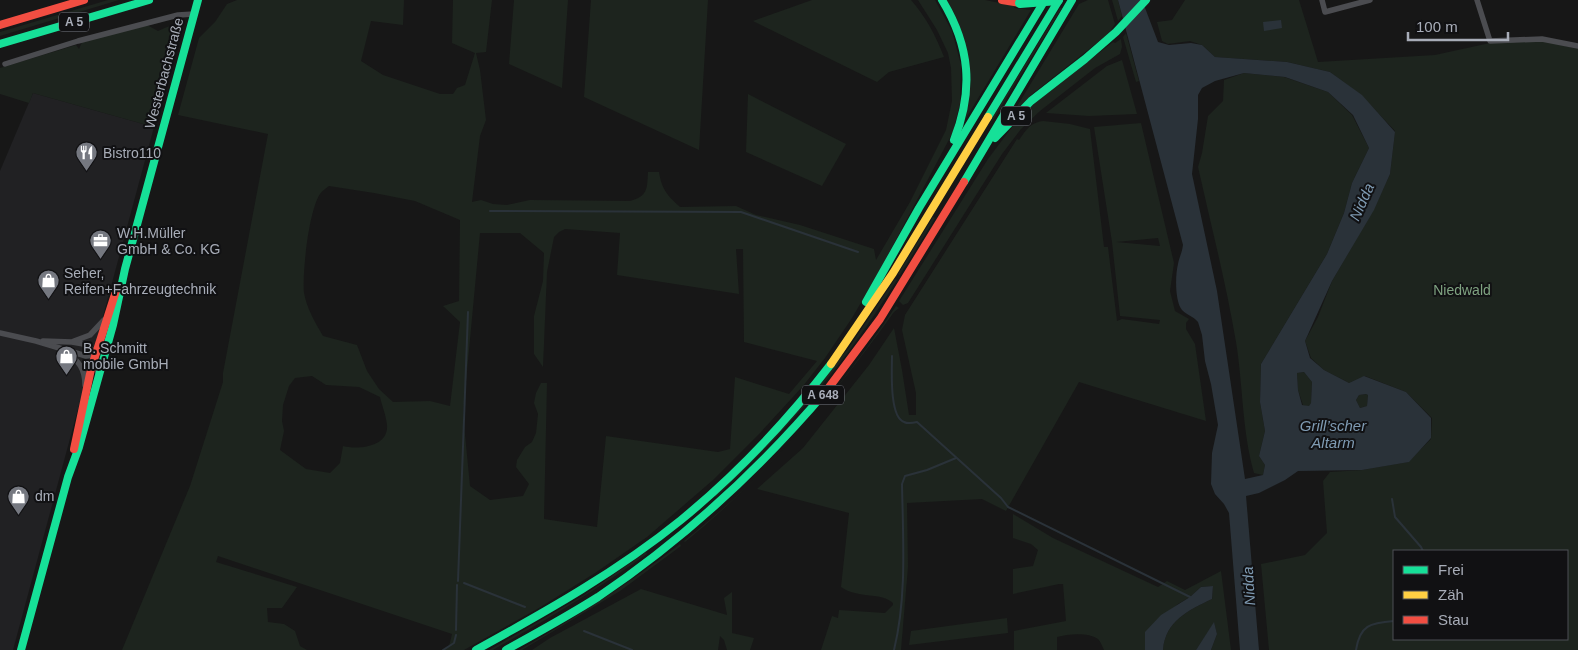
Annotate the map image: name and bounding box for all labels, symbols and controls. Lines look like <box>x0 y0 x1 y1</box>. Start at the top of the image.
scale bar <box>1408 10 1508 42</box>
road number: A 5 <box>59 13 89 32</box>
street label: Westerbachstraße <box>142 16 187 130</box>
text: 100 m <box>1416 18 1458 35</box>
road number: A 5 <box>1001 106 1031 125</box>
restaurant icon: Bistro110 <box>75 141 99 172</box>
place label: Bistro110 <box>103 145 161 161</box>
water label: Nidda <box>1346 180 1377 223</box>
place label: W.H.Müller GmbH & Co. KG <box>117 225 220 257</box>
office icon: W.H.Müller GmbH & Co. KG <box>89 229 113 260</box>
place label: Seher, Reifen+Fahrzeugtechnik <box>64 265 217 297</box>
shop icon: Seher, Reifen+Fahrzeugtechnik <box>36 269 60 300</box>
park label: Niedwald <box>1433 282 1491 298</box>
place label: B. Schmitt mobile GmbH <box>83 340 169 372</box>
shop icon: B. Schmitt mobile GmbH <box>55 344 79 375</box>
road number: A 648 <box>802 386 844 404</box>
water label: Grill’scher Altarm <box>1300 417 1367 451</box>
shop icon: dm <box>7 484 31 515</box>
place label: dm <box>35 488 54 504</box>
legend <box>1393 550 1568 640</box>
text: Frei <box>1438 561 1464 578</box>
water label: Nidda <box>1239 566 1258 606</box>
text: Zäh <box>1438 586 1464 603</box>
text: Stau <box>1438 611 1469 628</box>

